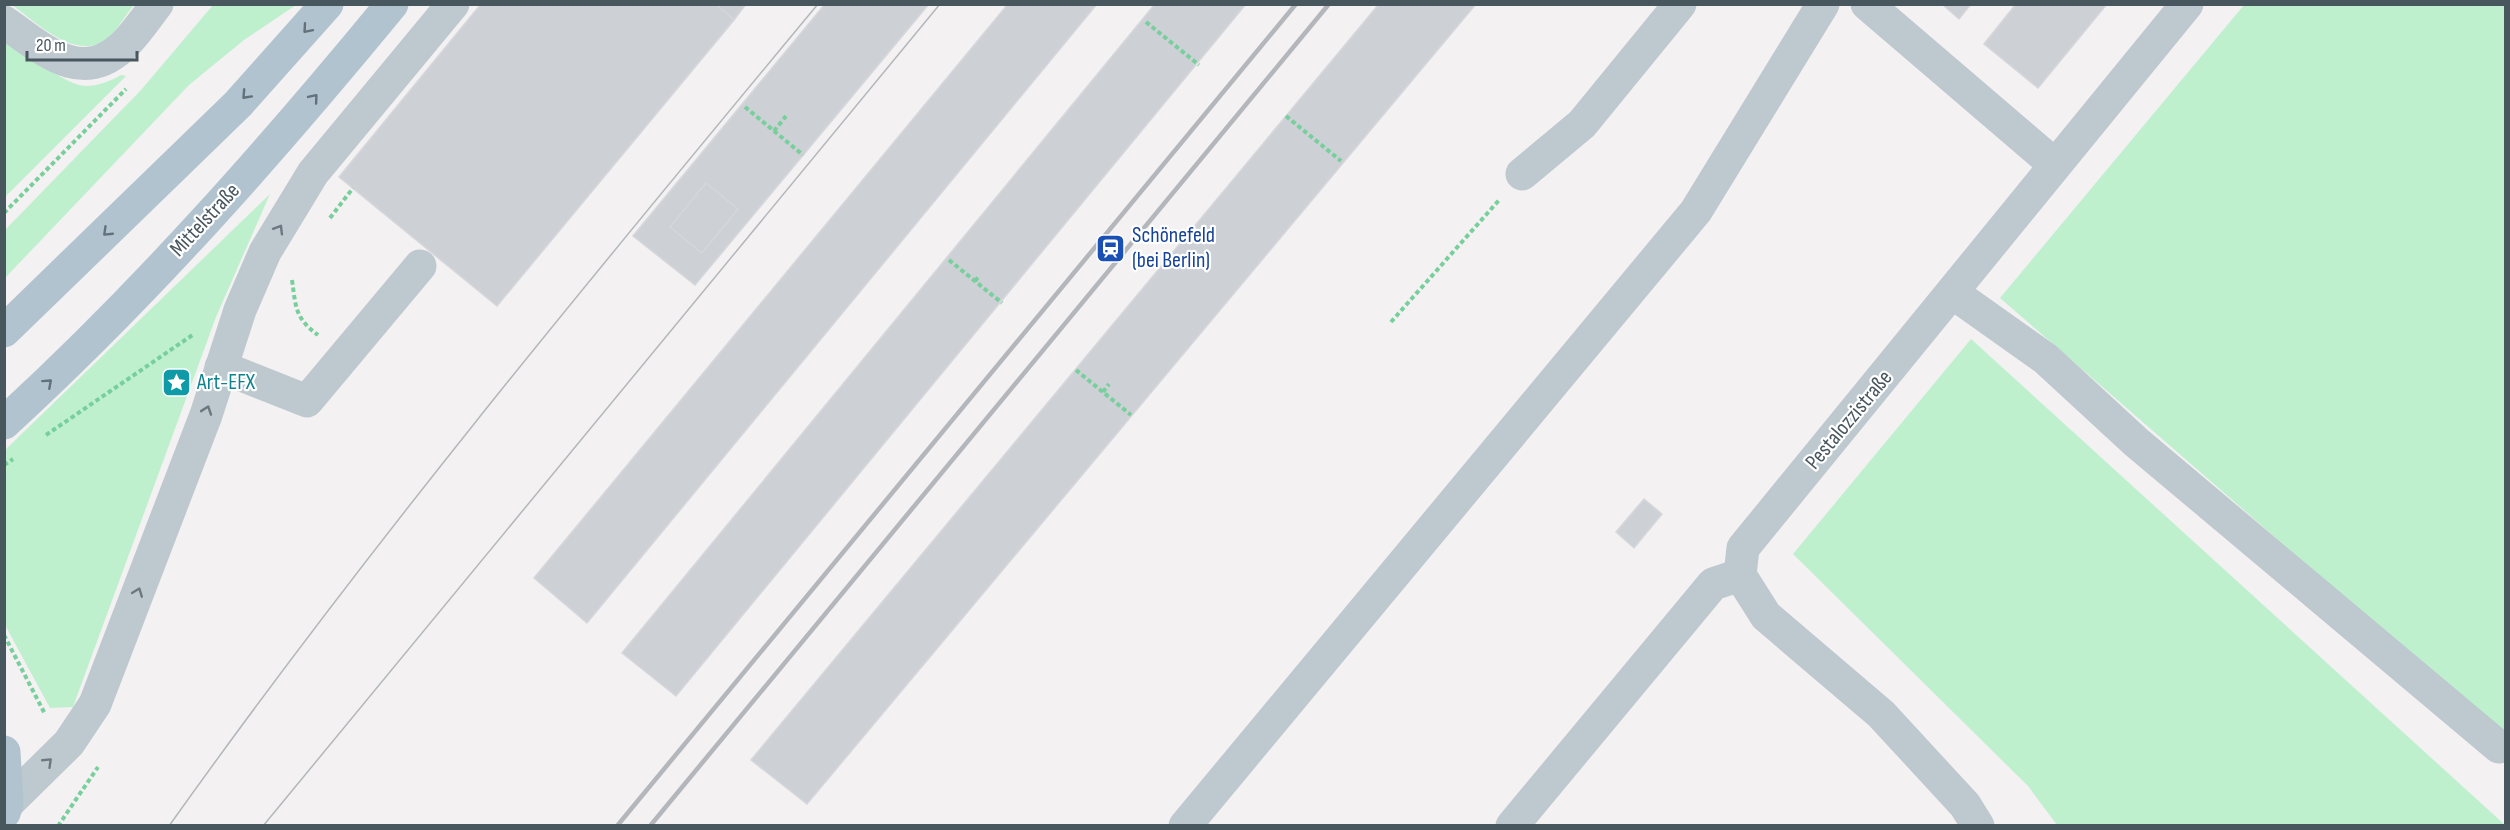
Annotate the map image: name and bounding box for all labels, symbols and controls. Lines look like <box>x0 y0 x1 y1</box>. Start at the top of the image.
one-way arrow <box>303 22 314 32</box>
scale bar <box>27 24 136 62</box>
text: 20 m <box>36 35 66 56</box>
one-way arrow <box>242 89 253 99</box>
one-way arrow <box>307 94 318 105</box>
street label: Mittelstraße <box>164 178 246 262</box>
place label: Schönefeld (bei Berlin) <box>1132 222 1215 274</box>
one-way arrow <box>104 225 115 236</box>
one-way arrow <box>272 225 283 235</box>
station icon: Schönefeld (bei Berlin) <box>1095 232 1127 264</box>
street label: Pestalozzistraße <box>1800 365 1898 475</box>
place icon: Art-EFX <box>160 366 192 398</box>
place label: Art-EFX <box>196 369 256 396</box>
one-way arrow <box>41 379 51 390</box>
one-way arrow <box>200 405 212 416</box>
one-way arrow <box>130 587 143 598</box>
one-way arrow <box>41 759 52 770</box>

